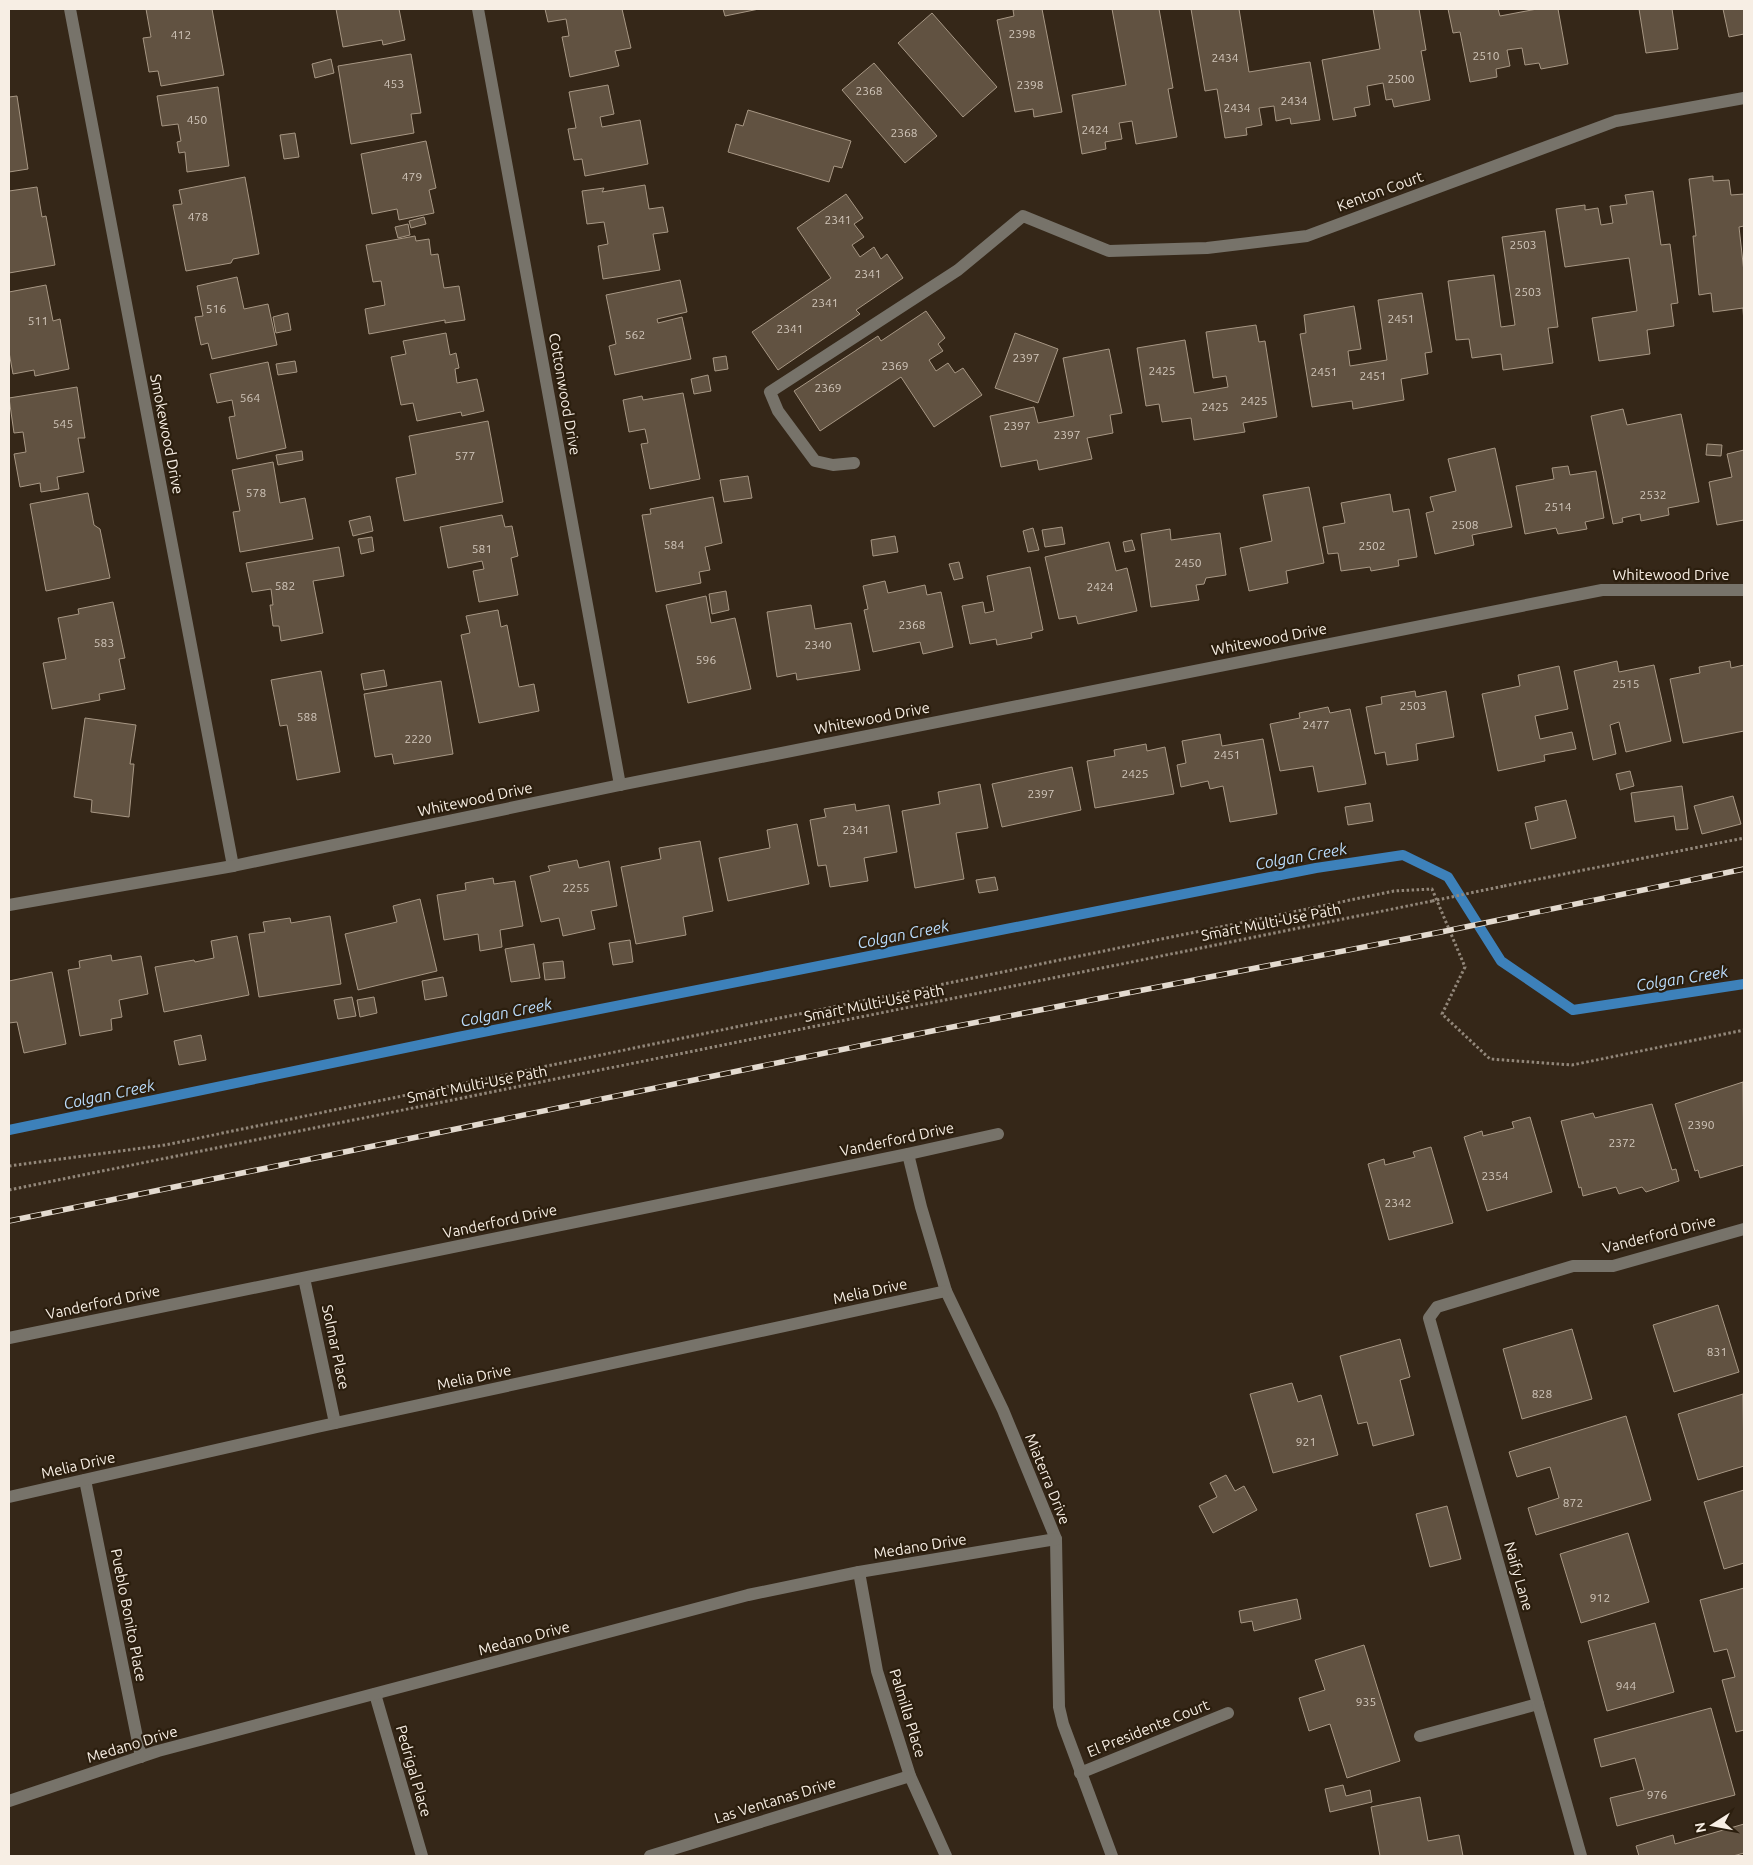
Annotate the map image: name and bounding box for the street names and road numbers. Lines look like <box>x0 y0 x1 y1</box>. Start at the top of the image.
street label: Kenton Court <box>1335 167 1426 214</box>
street label: Cottonwood Drive <box>546 332 584 456</box>
street label: Smokewood Drive <box>147 372 187 496</box>
street label: Whitewood Drive <box>1612 566 1730 583</box>
street label: Whitewood Drive <box>1210 619 1328 659</box>
street label: Whitewood Drive <box>813 698 931 738</box>
street label: Whitewood Drive <box>416 779 534 819</box>
street label: Smart Multi-Use Path <box>1199 900 1343 944</box>
street label: Smart Multi-Use Path <box>802 981 946 1025</box>
street label: Smart Multi-Use Path <box>405 1062 549 1106</box>
street label: Vanderford Drive <box>838 1119 956 1159</box>
street label: Vanderford Drive <box>441 1201 559 1241</box>
street label: Vanderford Drive <box>1601 1212 1717 1256</box>
street label: Melia Drive <box>831 1275 909 1307</box>
street label: Vanderford Drive <box>44 1282 162 1322</box>
street label: Solmar Place <box>319 1303 353 1391</box>
street label: Melia Drive <box>435 1361 513 1393</box>
street label: Miaterra Drive <box>1022 1431 1074 1527</box>
street label: Melia Drive <box>39 1448 117 1482</box>
street label: Medano Drive <box>872 1530 968 1562</box>
street label: Naify Lane <box>1501 1540 1537 1612</box>
street label: Pueblo Bonito Place <box>108 1547 150 1683</box>
street label: Medano Drive <box>476 1618 572 1658</box>
street label: Palmilla Place <box>886 1667 930 1759</box>
street label: El Presidente Court <box>1084 1696 1212 1760</box>
street label: Medano Drive <box>85 1722 179 1766</box>
street label: Pedrigal Place <box>393 1723 435 1819</box>
street label: Las Ventanas Drive <box>712 1773 838 1827</box>

